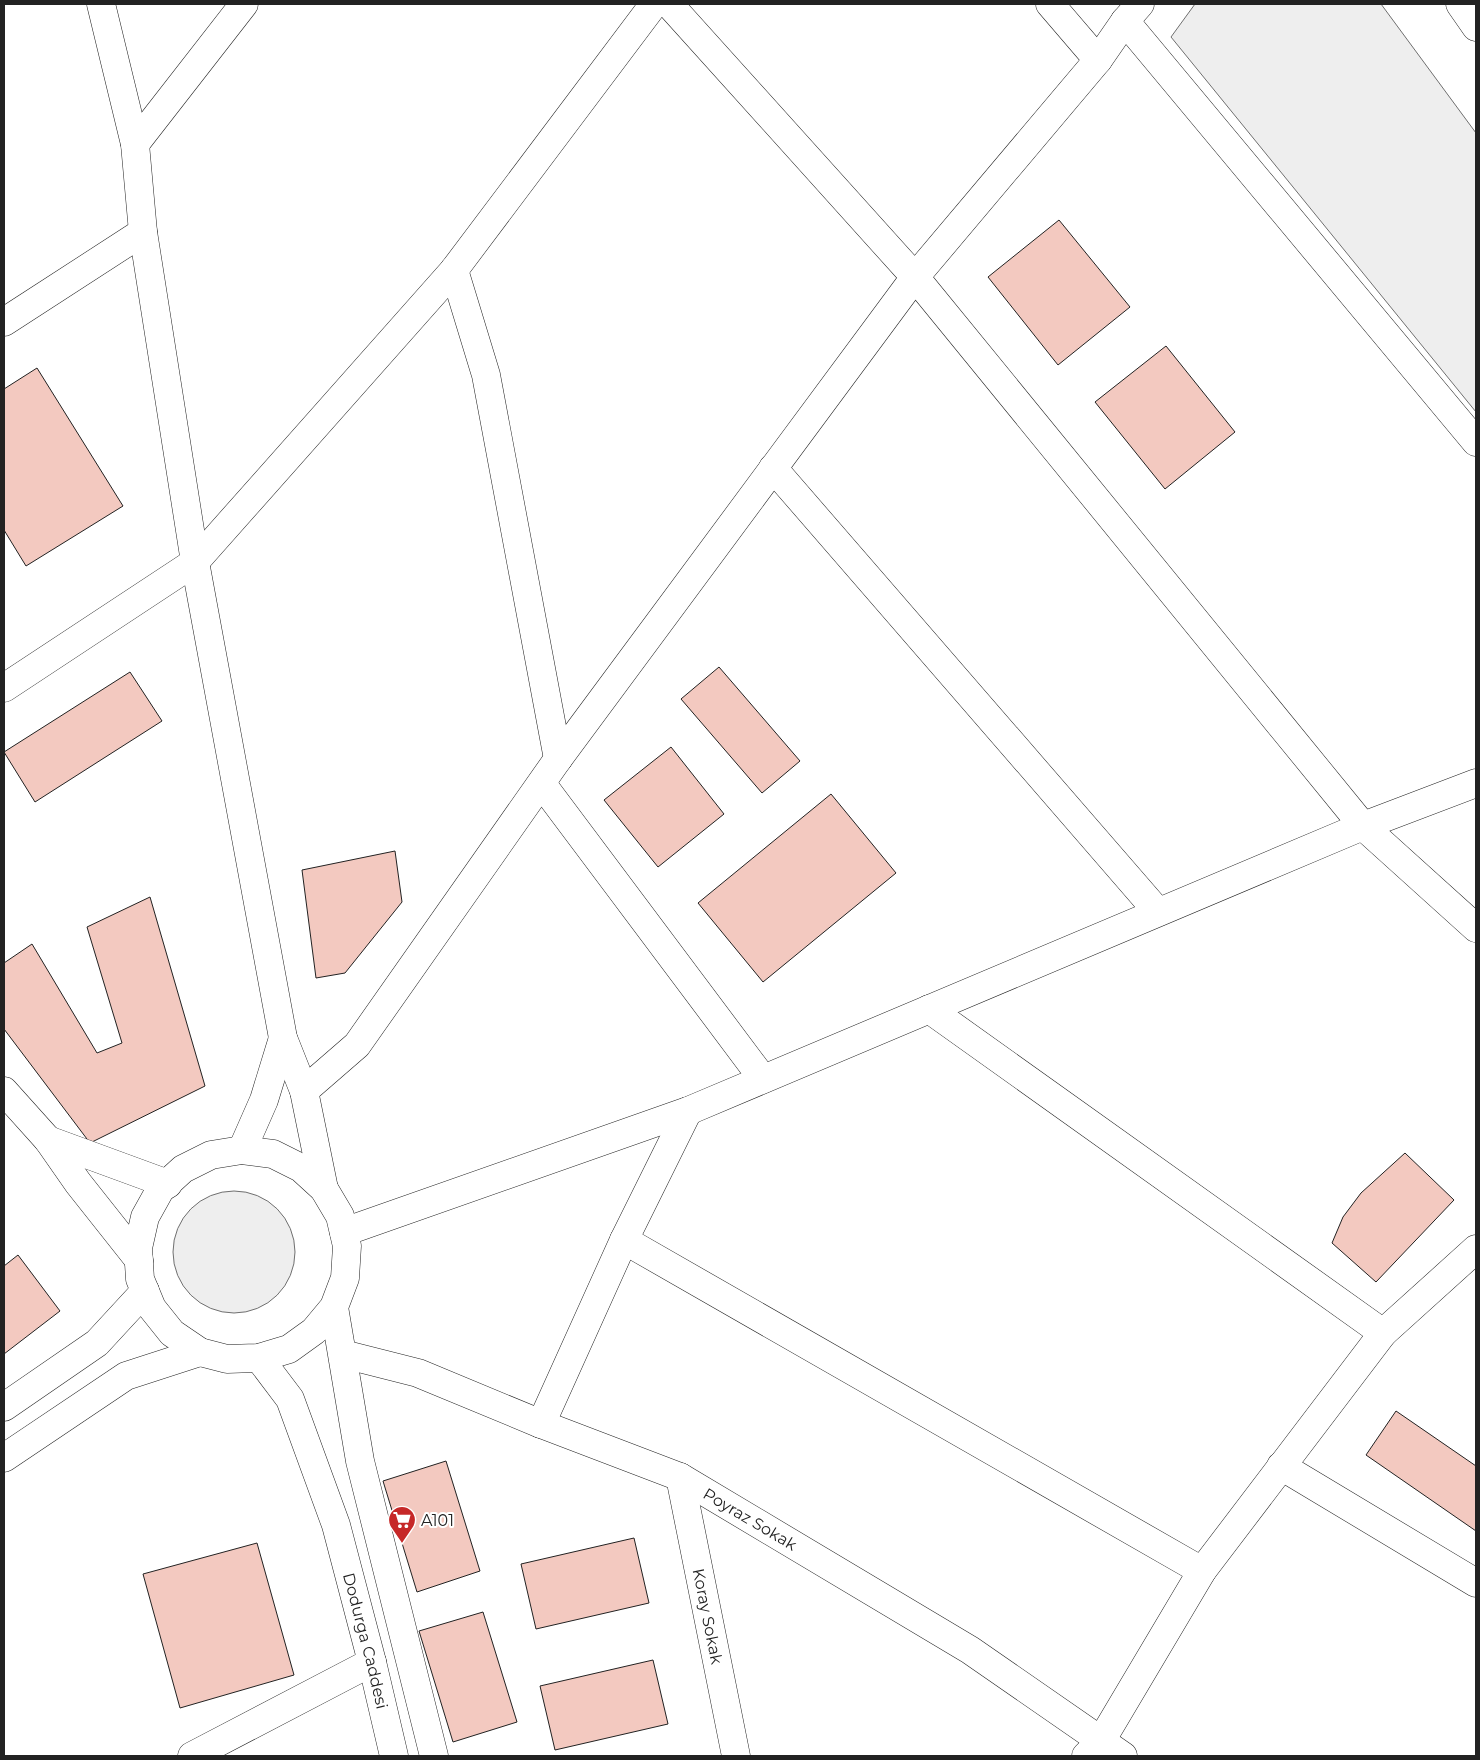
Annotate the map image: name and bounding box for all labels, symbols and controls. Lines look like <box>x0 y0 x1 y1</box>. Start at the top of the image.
street label: Poyraz Sokak <box>700 1484 801 1554</box>
supermarket icon: A101 <box>387 1505 417 1544</box>
place label: A101 <box>421 1511 454 1530</box>
street label: Koray Sokak <box>689 1567 727 1666</box>
street label: Dodurga Caddesi <box>339 1570 392 1711</box>

